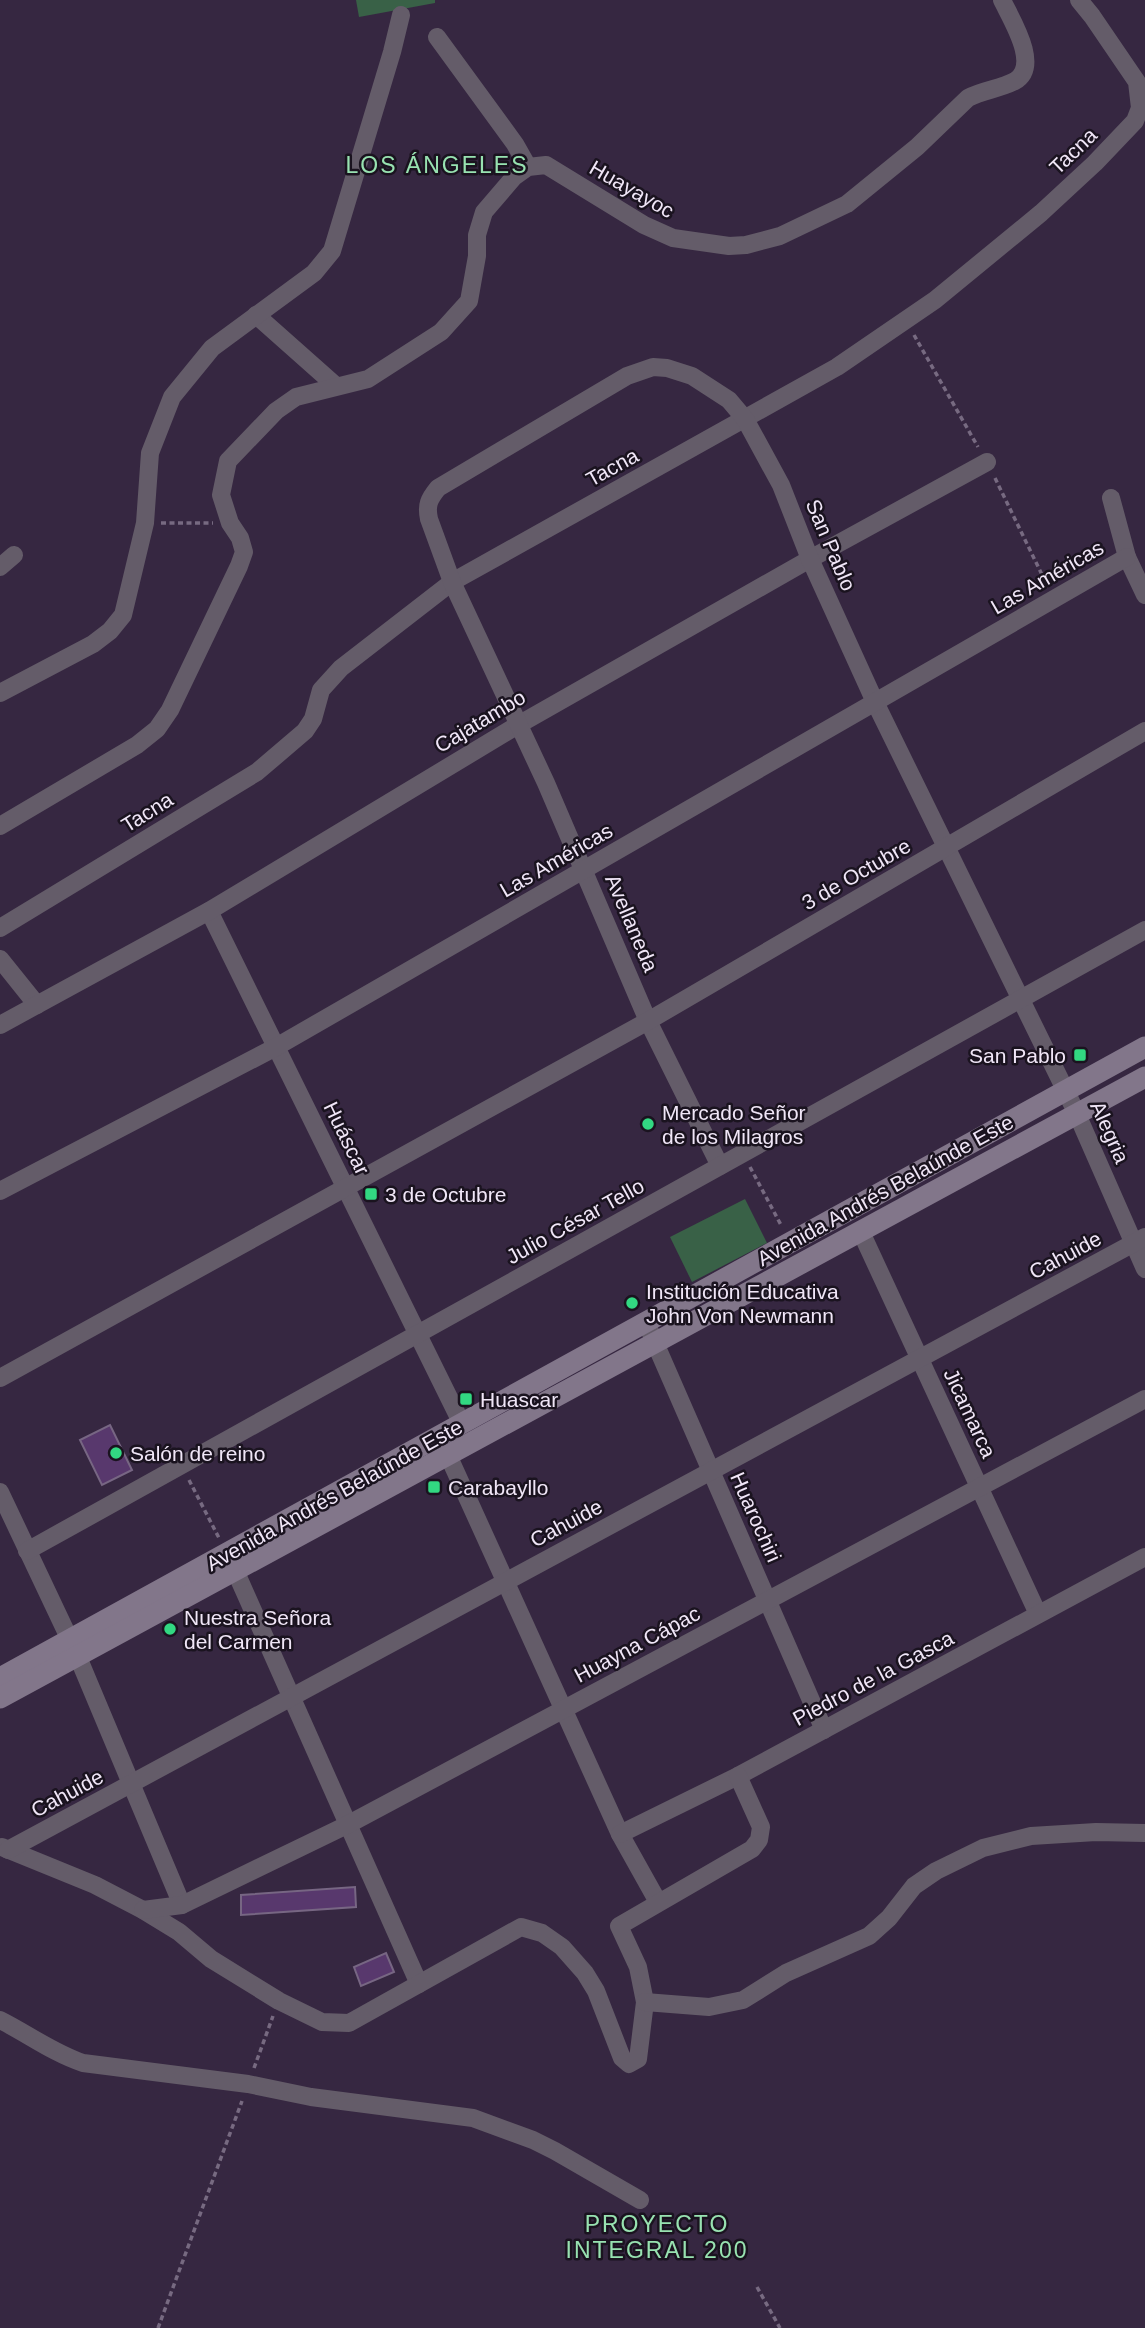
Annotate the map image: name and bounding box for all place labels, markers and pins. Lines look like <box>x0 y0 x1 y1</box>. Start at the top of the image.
place label: San Pablo <box>969 1044 1066 1067</box>
marker: San Pablo <box>1072 1047 1088 1063</box>
place label: Mercado Señor de los Milagros <box>662 1101 806 1148</box>
marker: Mercado Señor de los Milagros <box>640 1116 656 1132</box>
place label: 3 de Octubre <box>385 1183 506 1206</box>
marker: 3 de Octubre <box>363 1186 379 1202</box>
place label: Institución Educativa John Von Newmann <box>646 1280 839 1327</box>
marker: Institución Educativa John Von Newmann <box>624 1295 640 1311</box>
place label: Huascar <box>480 1388 558 1411</box>
marker: Huascar <box>458 1391 474 1407</box>
place label: Salón de reino <box>130 1442 265 1465</box>
marker: Salón de reino <box>108 1445 124 1461</box>
place label: Carabayllo <box>448 1476 548 1499</box>
marker: Carabayllo <box>426 1479 442 1495</box>
place label: Nuestra Señora del Carmen <box>184 1606 331 1653</box>
marker: Nuestra Señora del Carmen <box>162 1621 178 1637</box>

